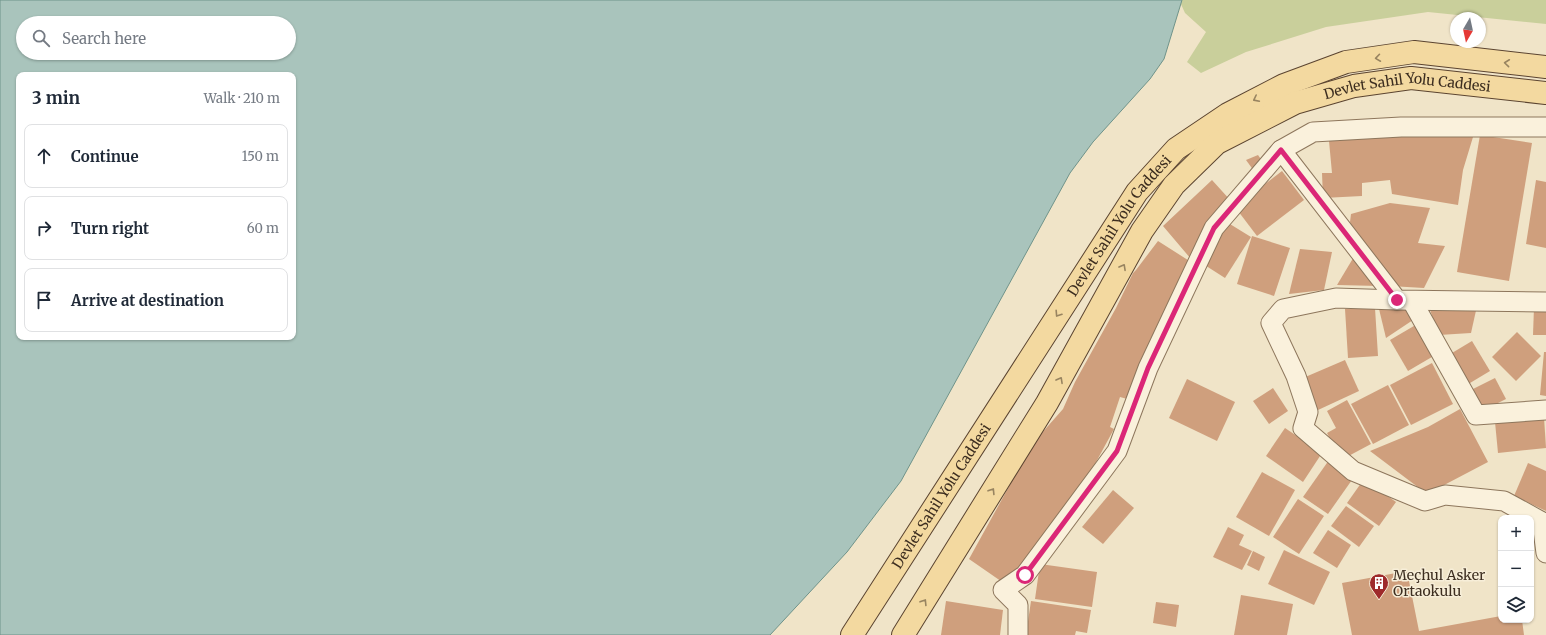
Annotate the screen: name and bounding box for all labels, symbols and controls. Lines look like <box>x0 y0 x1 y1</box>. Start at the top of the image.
north arrow <box>1450 12 1486 48</box>
search box <box>16 16 296 60</box>
icon: search <box>30 27 52 49</box>
text: Search here <box>62 29 146 48</box>
one-way arrow <box>1375 53 1381 62</box>
one-way arrow <box>1504 59 1510 68</box>
street label: Devlet Sahil Yolu Caddesi <box>1322 68 1492 103</box>
text: 3 min <box>32 87 80 109</box>
text: Walk · 210 m <box>204 90 280 107</box>
one-way arrow <box>1253 94 1260 102</box>
icon: ahead <box>33 145 55 167</box>
text: Continue <box>71 147 139 166</box>
text: 150 m <box>242 148 279 165</box>
street label: Devlet Sahil Yolu Caddesi <box>1063 151 1175 300</box>
icon: right <box>33 217 55 239</box>
text: Turn right <box>71 219 149 238</box>
text: 60 m <box>247 220 279 237</box>
one-way arrow <box>1118 263 1125 271</box>
icon: arrive <box>33 289 55 311</box>
text: Arrive at destination <box>71 291 224 310</box>
route end <box>1388 291 1406 309</box>
one-way arrow <box>1055 310 1063 317</box>
one-way arrow <box>1055 377 1062 384</box>
street label: Devlet Sahil Yolu Caddesi <box>888 420 995 572</box>
one-way arrow <box>987 488 995 495</box>
map controls <box>1498 515 1534 623</box>
button: + <box>1498 515 1534 551</box>
button: − <box>1498 551 1534 587</box>
route start <box>1016 566 1034 584</box>
place label: Meçhul Asker Ortaokulu <box>1393 566 1485 600</box>
building icon: Meçhul Asker Ortaokulu <box>1368 572 1390 600</box>
button: layers <box>1498 587 1534 623</box>
one-way arrow <box>919 599 926 606</box>

